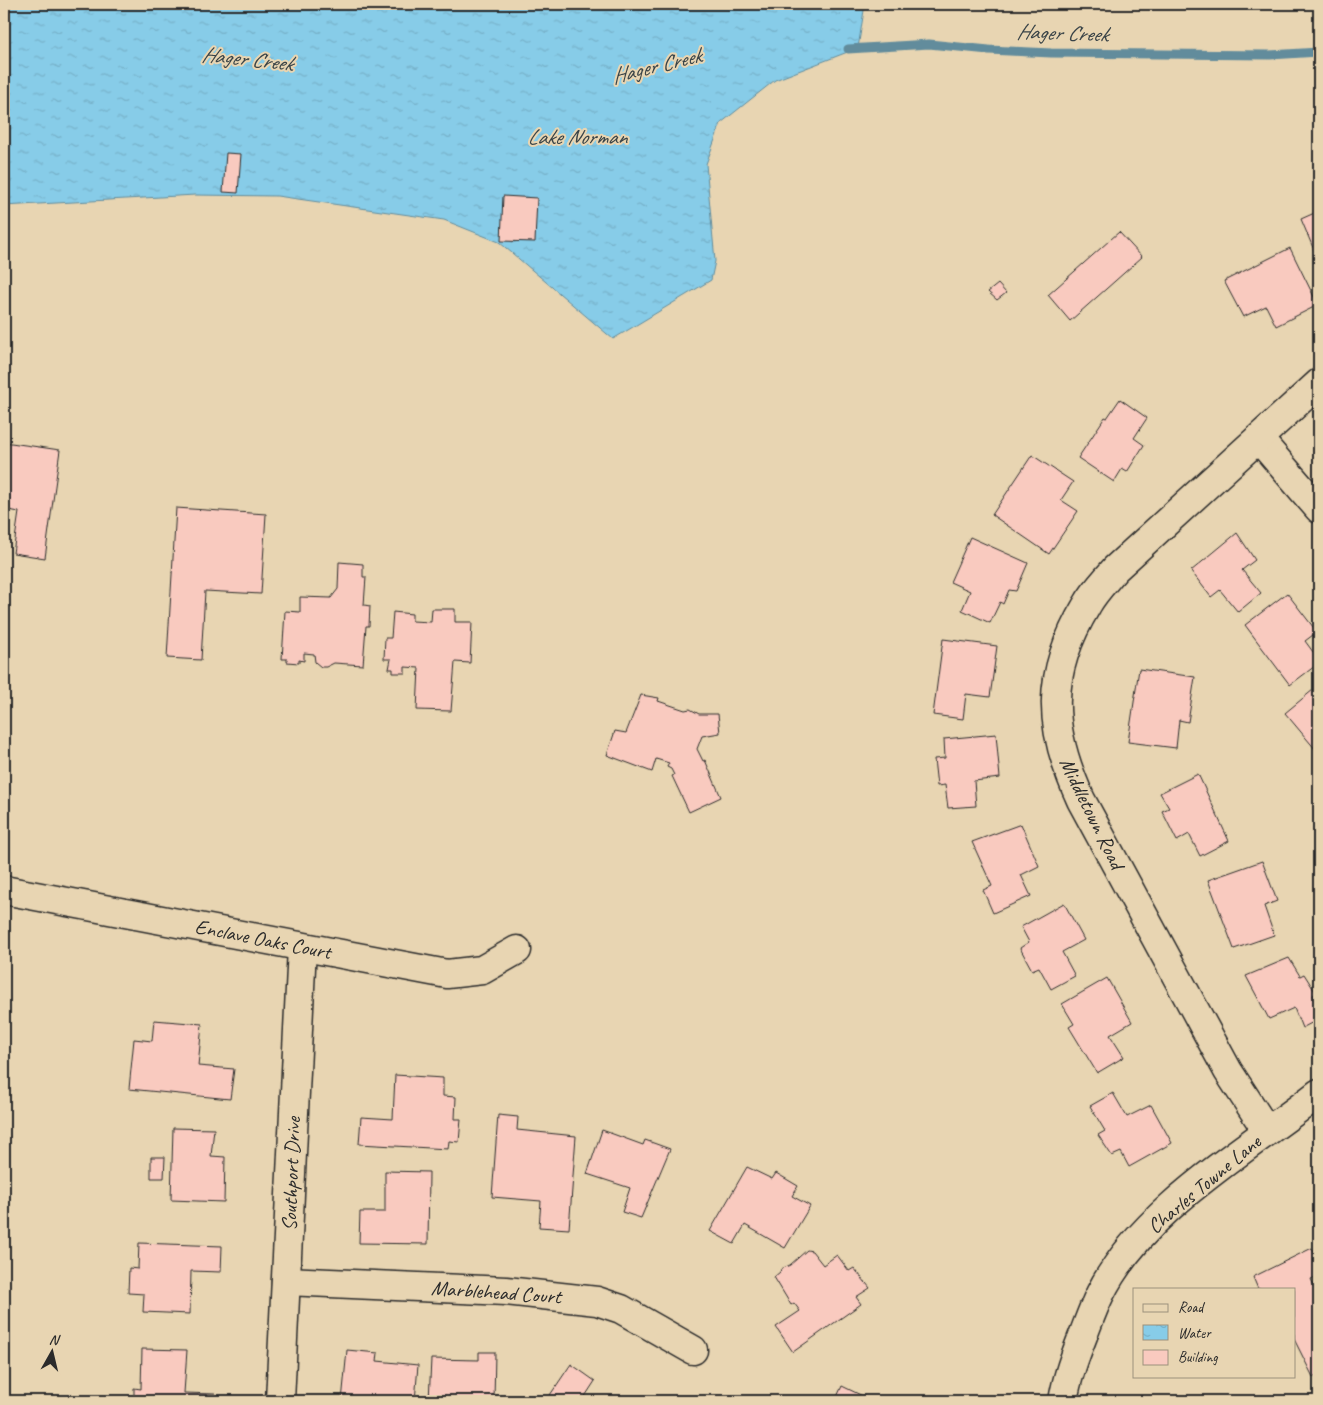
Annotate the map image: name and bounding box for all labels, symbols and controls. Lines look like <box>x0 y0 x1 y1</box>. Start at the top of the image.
water label: Hager Creek <box>1016 17 1112 49</box>
water label: Hager Creek <box>200 40 298 78</box>
water label: Hager Creek <box>609 40 708 91</box>
water label: Lake Norman <box>527 123 629 151</box>
street label: Middletown Road <box>1054 753 1132 876</box>
street label: Enclave Oaks Court <box>193 913 335 965</box>
street label: Southport Drive <box>276 1115 306 1232</box>
street label: Charles Towne Lane <box>1142 1128 1267 1239</box>
street label: Marblehead Court <box>430 1274 564 1310</box>
legend <box>1133 1288 1296 1378</box>
text: Road <box>1178 1298 1205 1317</box>
text: Water <box>1178 1324 1212 1343</box>
north arrow <box>28 1328 78 1378</box>
text: N <box>48 1331 62 1349</box>
text: Building <box>1178 1348 1218 1367</box>

